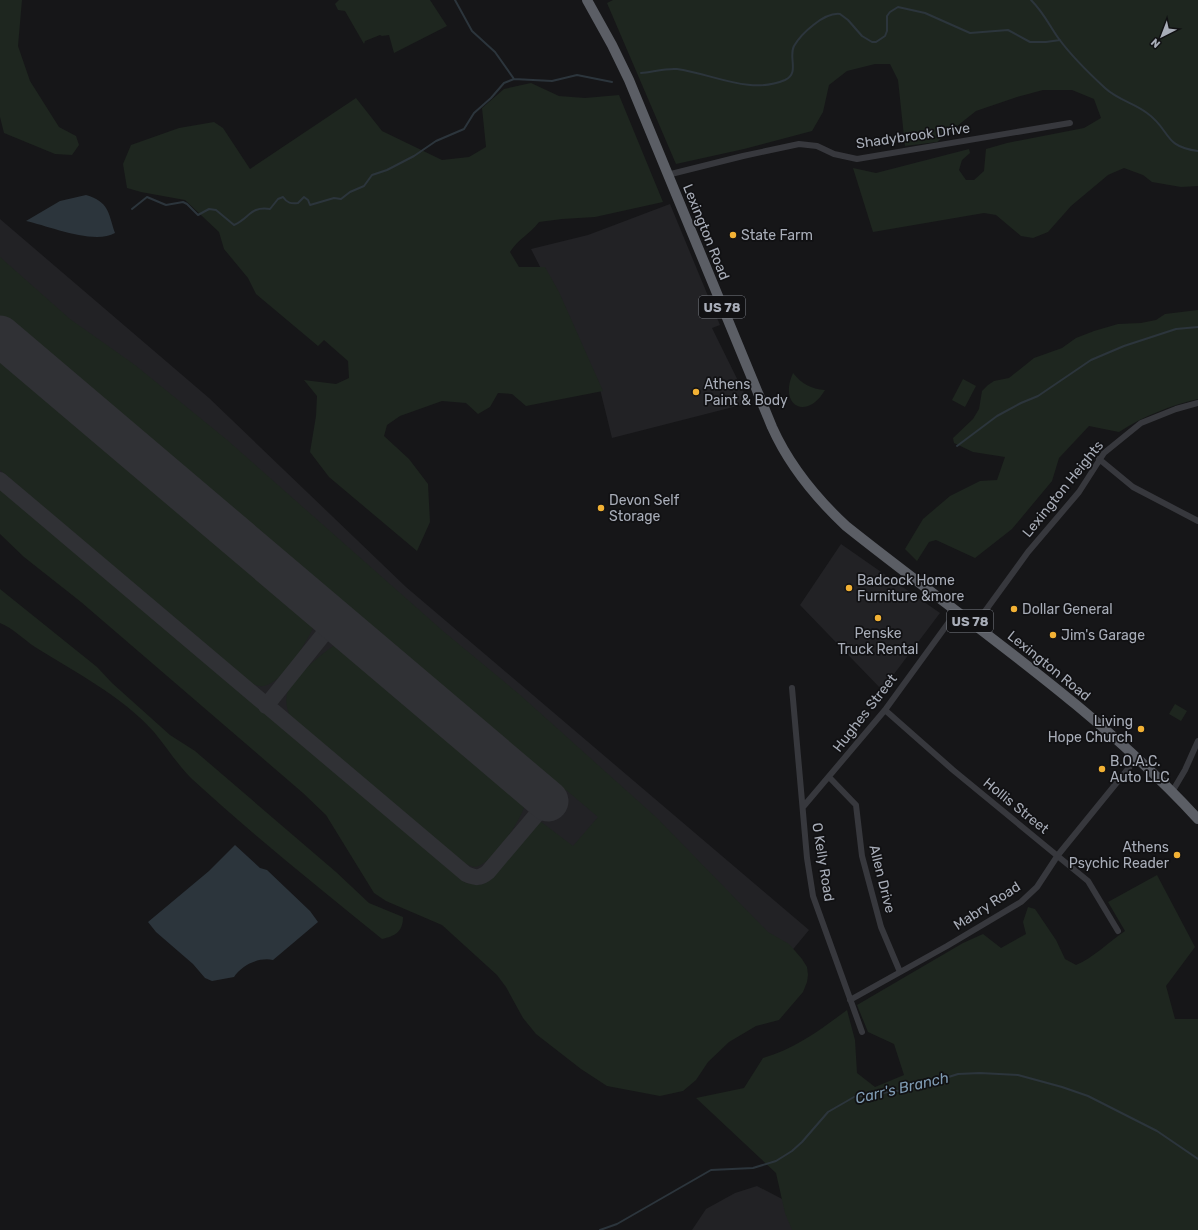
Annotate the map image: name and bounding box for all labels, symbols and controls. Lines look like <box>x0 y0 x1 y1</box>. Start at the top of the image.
north arrow <box>1142 16 1182 56</box>
text: N <box>1148 36 1163 51</box>
street label: Shadybrook Drive <box>855 120 971 152</box>
street label: Lexington Road <box>679 182 733 282</box>
place label: State Farm <box>741 227 813 244</box>
marker: State Farm <box>728 230 738 240</box>
road number: US 78 <box>699 296 745 318</box>
place label: Athens Paint & Body <box>704 376 788 409</box>
marker: Athens Paint & Body <box>691 387 701 397</box>
street label: Lexington Heights <box>1019 437 1107 541</box>
place label: Devon Self Storage <box>609 492 680 525</box>
marker: Devon Self Storage <box>596 503 606 513</box>
place label: Badcock Home Furniture &more <box>857 572 964 605</box>
marker: Badcock Home Furniture &more <box>844 583 854 593</box>
place label: Dollar General <box>1022 601 1113 618</box>
marker: Dollar General <box>1009 604 1019 614</box>
road number: US 78 <box>947 610 993 632</box>
marker: Penske Truck Rental <box>873 613 883 623</box>
place label: Penske Truck Rental <box>838 625 918 658</box>
street label: Lexington Road <box>1004 627 1094 705</box>
place label: Jim's Garage <box>1061 627 1145 644</box>
marker: Jim's Garage <box>1048 630 1058 640</box>
street label: Hughes Street <box>829 670 901 755</box>
place label: Living Hope Church <box>1048 713 1133 746</box>
marker: Living Hope Church <box>1136 724 1146 734</box>
place label: B.O.A.C. Auto LLC <box>1110 753 1170 786</box>
marker: B.O.A.C. Auto LLC <box>1097 764 1107 774</box>
street label: Hollis Street <box>980 774 1053 838</box>
street label: O Kelly Road <box>808 821 838 903</box>
place label: Athens Psychic Reader <box>1069 839 1170 872</box>
street label: Allen Drive <box>865 843 899 915</box>
marker: Athens Psychic Reader <box>1172 850 1182 860</box>
street label: Mabry Road <box>950 878 1024 934</box>
water label: Carr's Branch <box>853 1068 951 1108</box>

